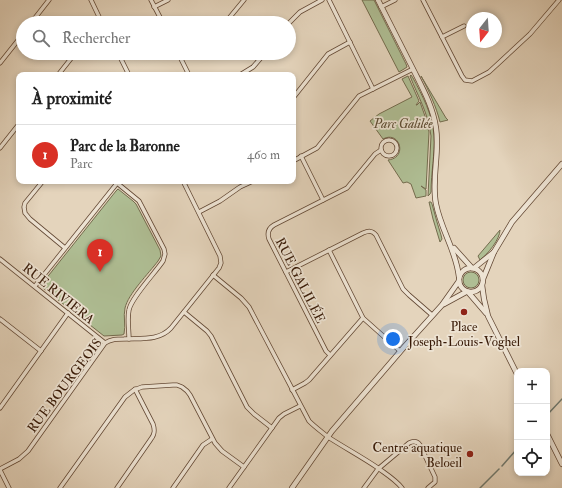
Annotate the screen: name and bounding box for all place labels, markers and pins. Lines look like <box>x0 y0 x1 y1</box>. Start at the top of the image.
pin: 1 <box>87 239 113 272</box>
marker: Place Joseph-Louis-Voghel <box>459 307 469 317</box>
place label: Place Joseph-Louis-Voghel <box>407 319 521 351</box>
place label: Centre aquatique Beloeil <box>372 440 463 471</box>
marker: Centre aquatique Beloeil <box>465 449 475 459</box>

